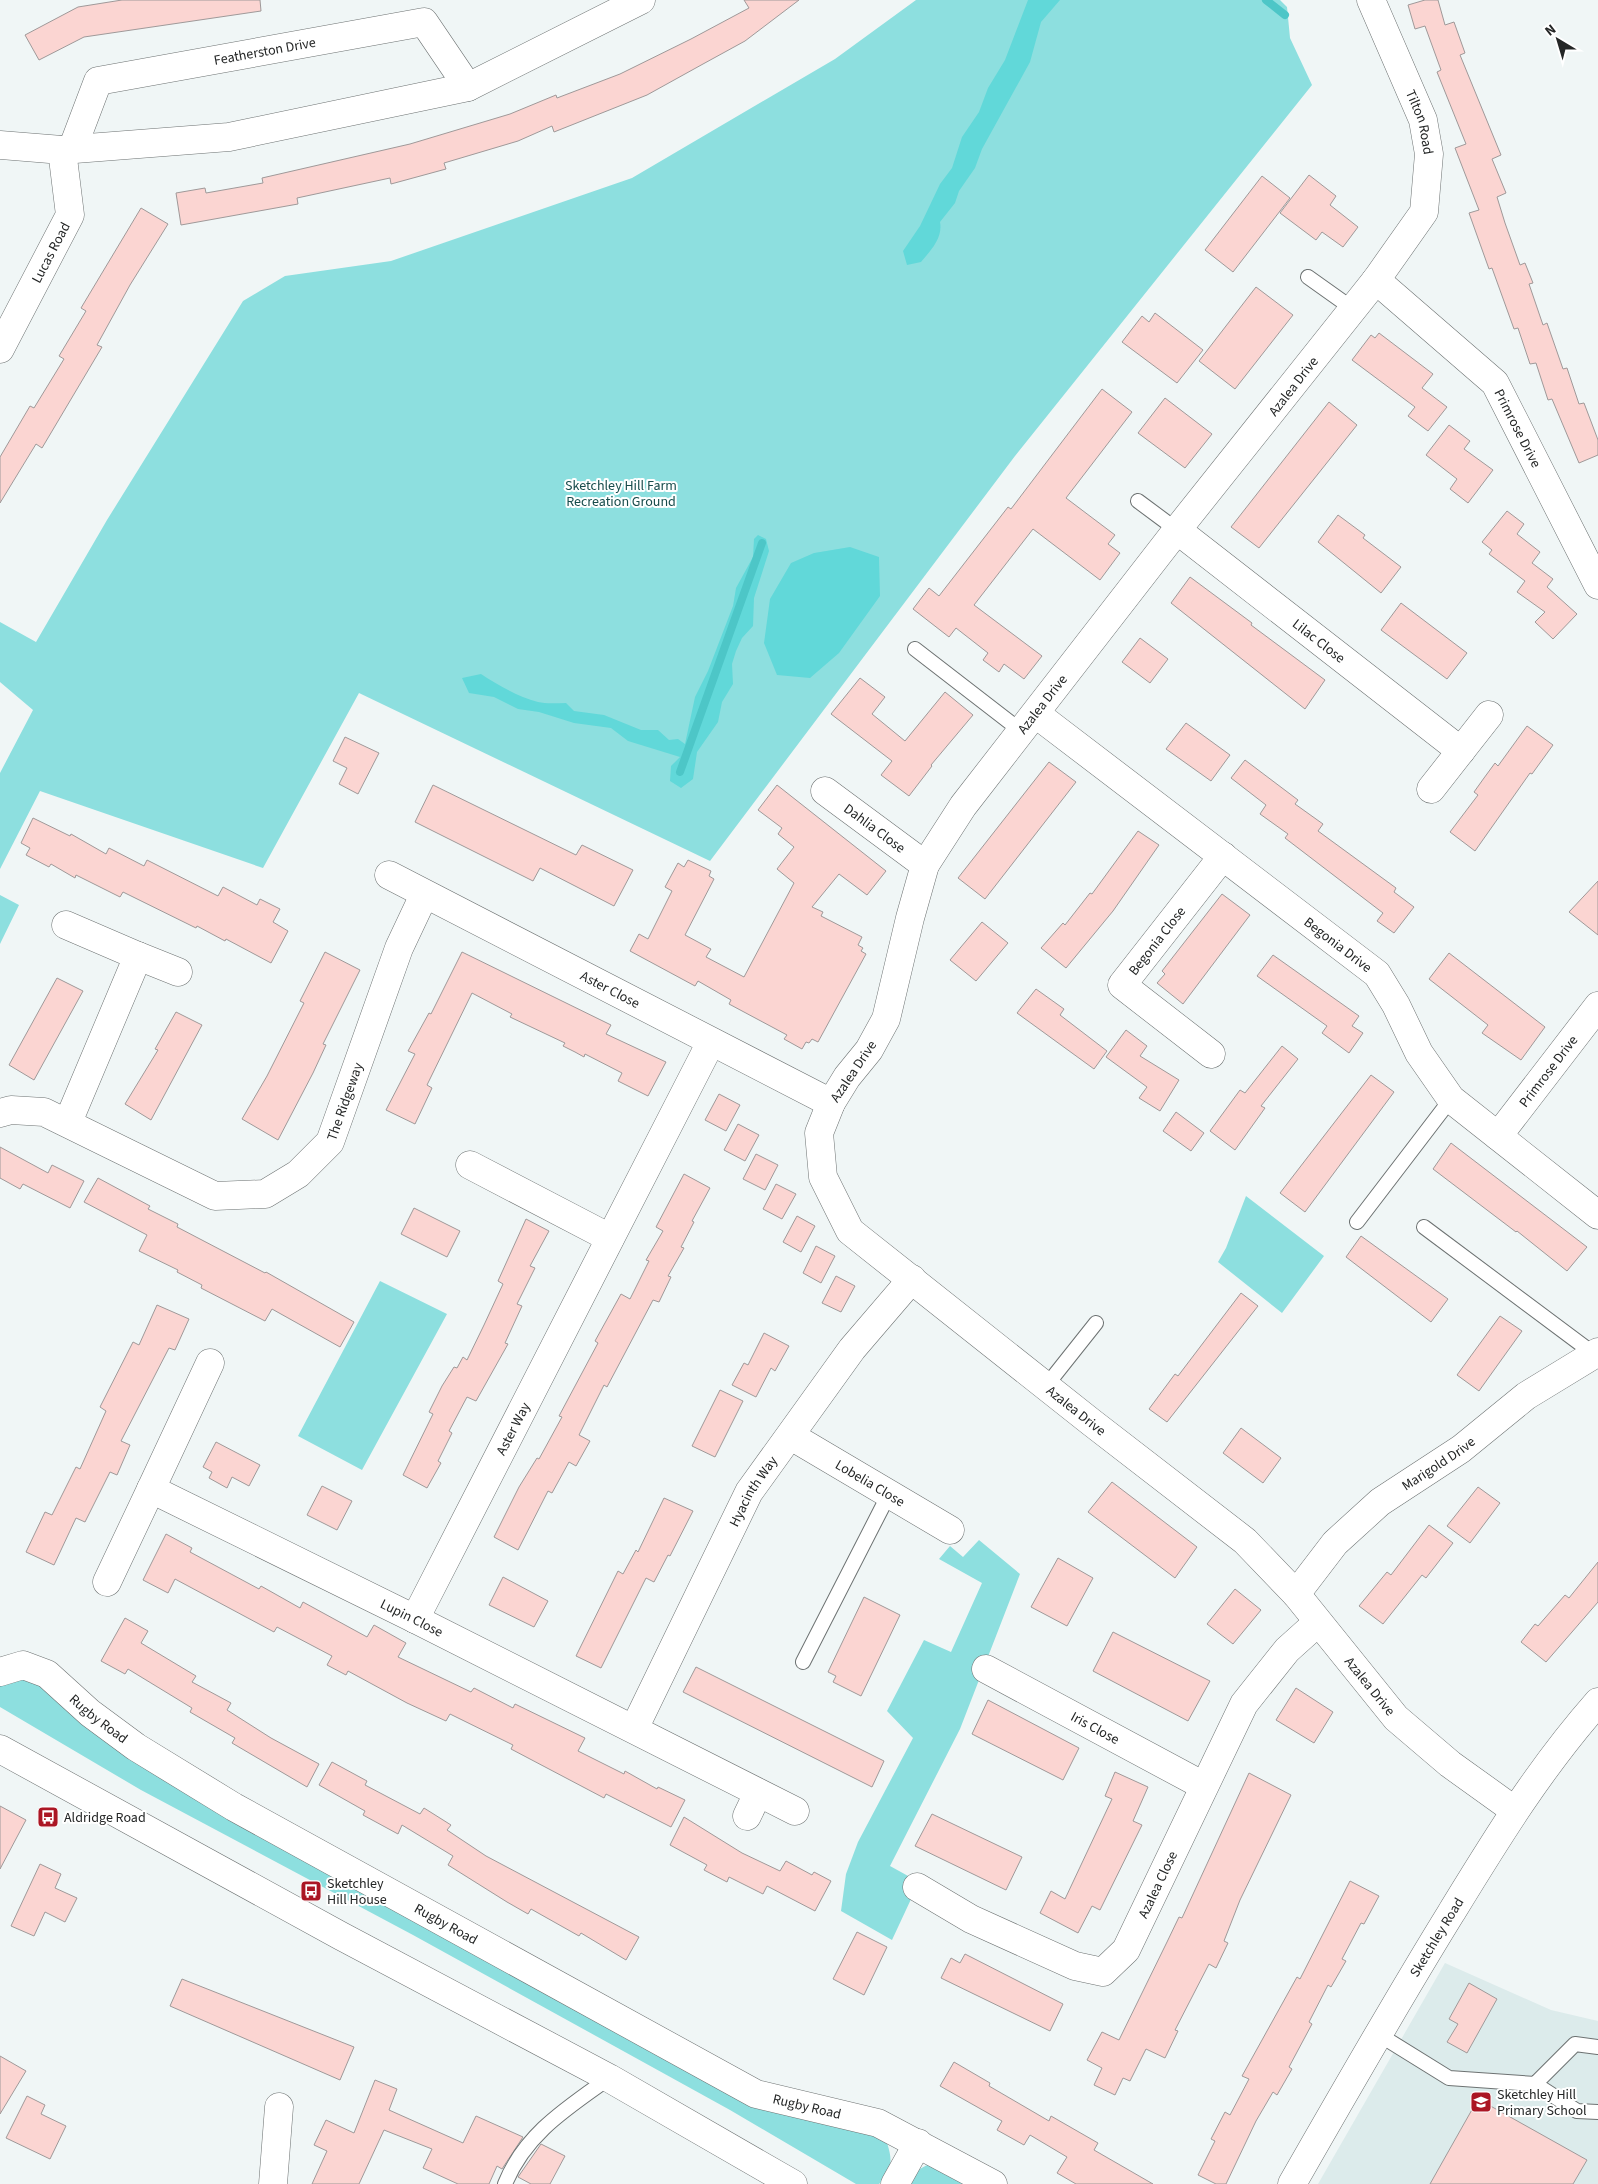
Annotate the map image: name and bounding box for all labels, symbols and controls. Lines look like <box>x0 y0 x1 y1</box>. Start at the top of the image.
north arrow <box>1533 15 1583 65</box>
text: N <box>1541 20 1560 41</box>
street label: Featherston Drive <box>212 33 317 71</box>
street label: Tilton Road <box>1400 87 1438 156</box>
street label: Lucas Road <box>27 219 76 287</box>
street label: Azalea Drive <box>1264 353 1323 421</box>
street label: Primrose Drive <box>1489 386 1546 472</box>
park label: Sketchley Hill Farm Recreation Ground <box>565 476 677 512</box>
street label: Lilac Close <box>1288 614 1349 668</box>
street label: Azalea Drive <box>1013 671 1072 739</box>
street label: Dahlia Close <box>839 799 909 858</box>
street label: Begonia Close <box>1124 903 1191 980</box>
street label: Begonia Drive <box>1299 913 1376 978</box>
street label: Aster Close <box>577 966 643 1014</box>
street label: Primrose Drive <box>1515 1031 1583 1112</box>
street label: Azalea Drive <box>826 1037 882 1107</box>
street label: The Ridgeway <box>322 1059 369 1143</box>
street label: Azalea Drive <box>1042 1381 1110 1441</box>
street label: Aster Way <box>492 1399 536 1459</box>
street label: Marigold Drive <box>1398 1432 1480 1496</box>
street label: Hyacinth Way <box>725 1452 783 1530</box>
street label: Lobelia Close <box>831 1455 908 1512</box>
street label: Lupin Close <box>377 1594 446 1643</box>
street label: Azalea Drive <box>1339 1653 1399 1721</box>
street label: Rugby Road <box>64 1690 132 1749</box>
street label: Iris Close <box>1067 1707 1123 1750</box>
bus stop icon: Aldridge Road <box>36 1805 60 1829</box>
place label: Aldridge Road <box>64 1808 146 1828</box>
street label: Azalea Close <box>1134 1848 1183 1922</box>
place label: Sketchley Hill House <box>327 1874 387 1910</box>
bus stop icon: Sketchley Hill House <box>299 1879 323 1903</box>
street label: Sketchley Road <box>1405 1894 1469 1981</box>
street label: Rugby Road <box>410 1899 481 1950</box>
place label: Sketchley Hill Primary School <box>1497 2085 1587 2121</box>
street label: Rugby Road <box>771 2089 843 2125</box>
school or university icon: Sketchley Hill Primary School <box>1469 2090 1493 2114</box>

